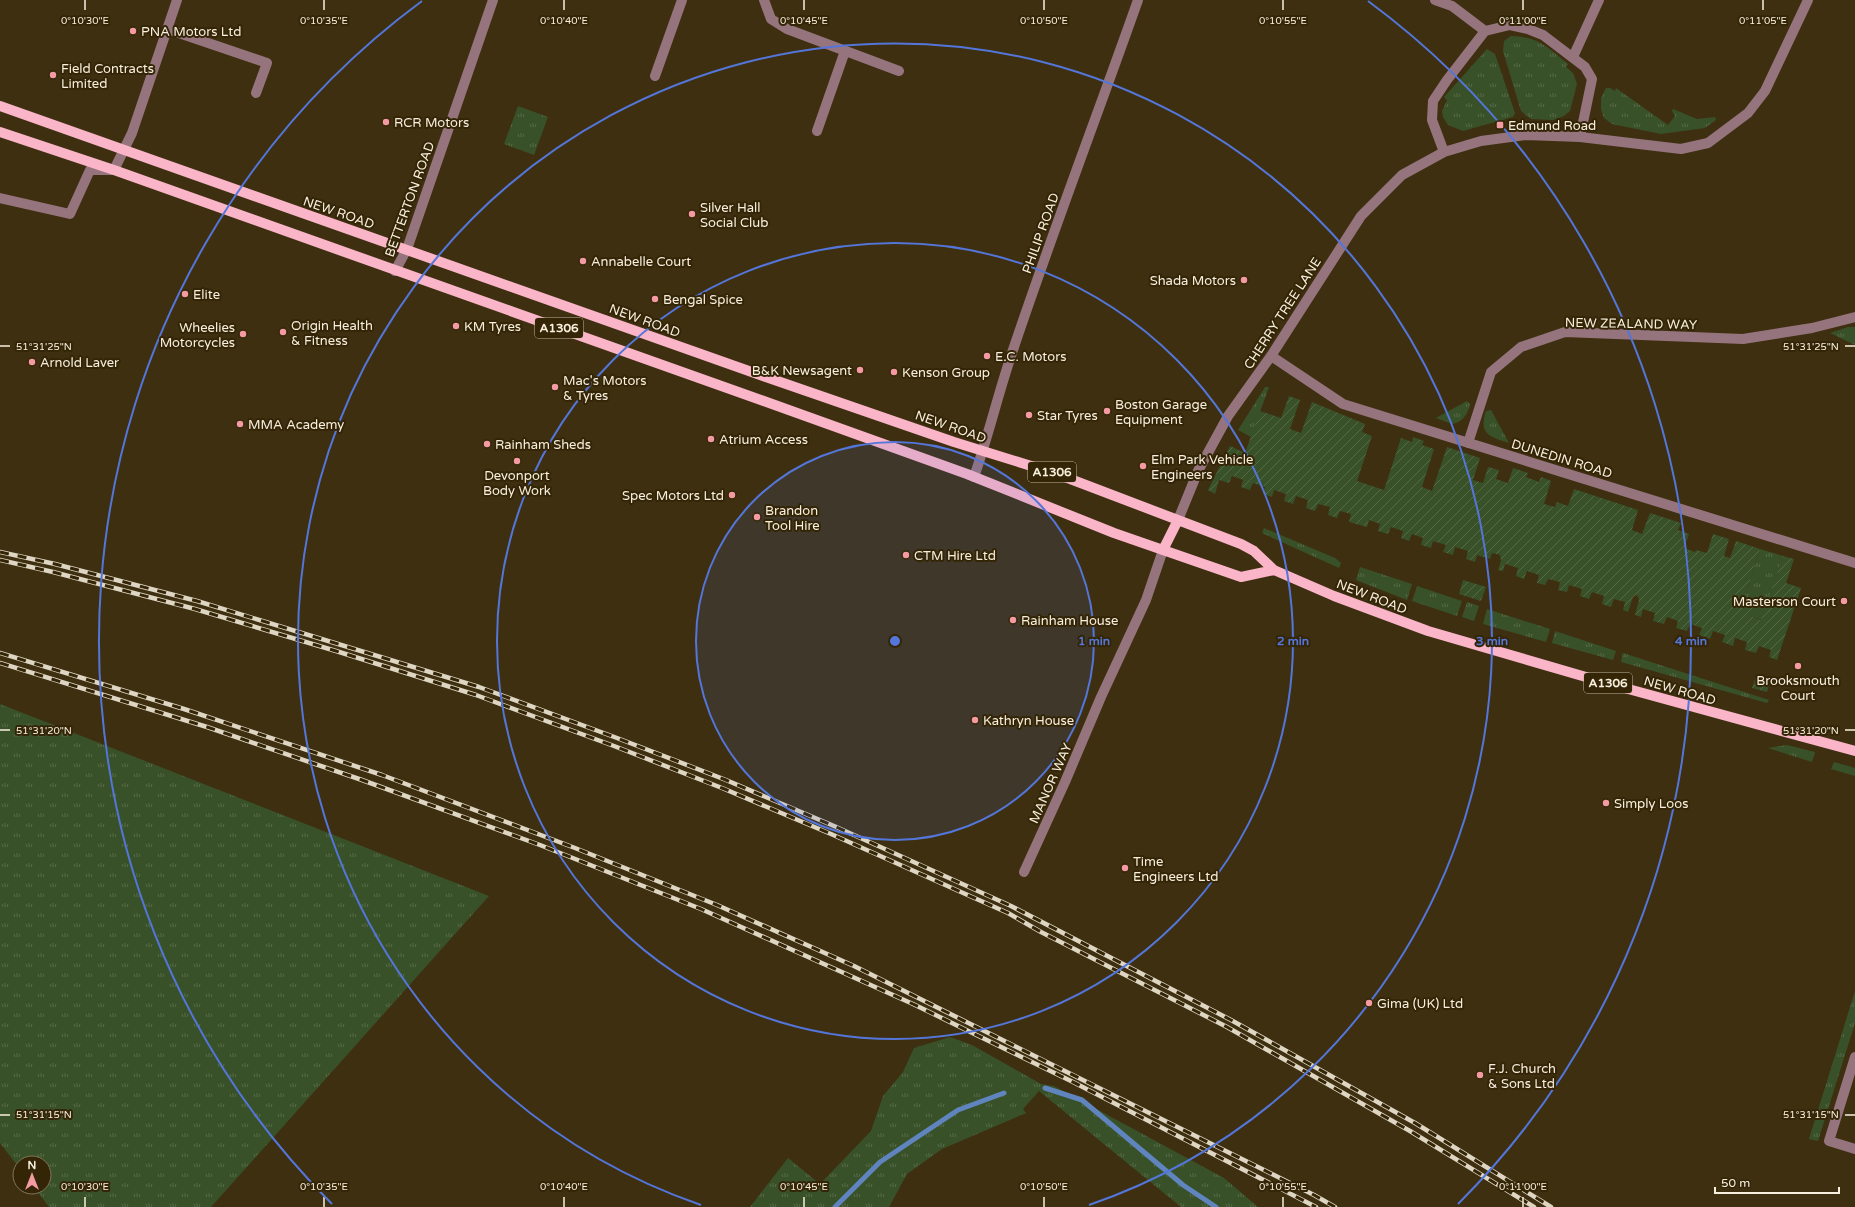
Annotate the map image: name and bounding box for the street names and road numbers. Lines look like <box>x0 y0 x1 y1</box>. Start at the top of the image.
street label: BETTERTON ROAD <box>382 139 438 259</box>
street label: PHILIP ROAD <box>1019 191 1063 276</box>
street label: NEW ROAD <box>301 193 377 233</box>
street label: CHERRY TREE LANE <box>1241 255 1325 372</box>
street label: NEW ROAD <box>607 301 683 341</box>
street label: NEW ZEALAND WAY <box>1565 315 1697 333</box>
road number: A1306 <box>535 318 583 338</box>
street label: NEW ROAD <box>913 407 989 447</box>
street label: DUNEDIN ROAD <box>1509 436 1614 482</box>
road number: A1306 <box>1028 462 1076 482</box>
street label: NEW ROAD <box>1334 576 1409 618</box>
road number: A1306 <box>1584 673 1632 693</box>
street label: NEW ROAD <box>1642 673 1718 709</box>
street label: MANOR WAY <box>1026 741 1076 826</box>

